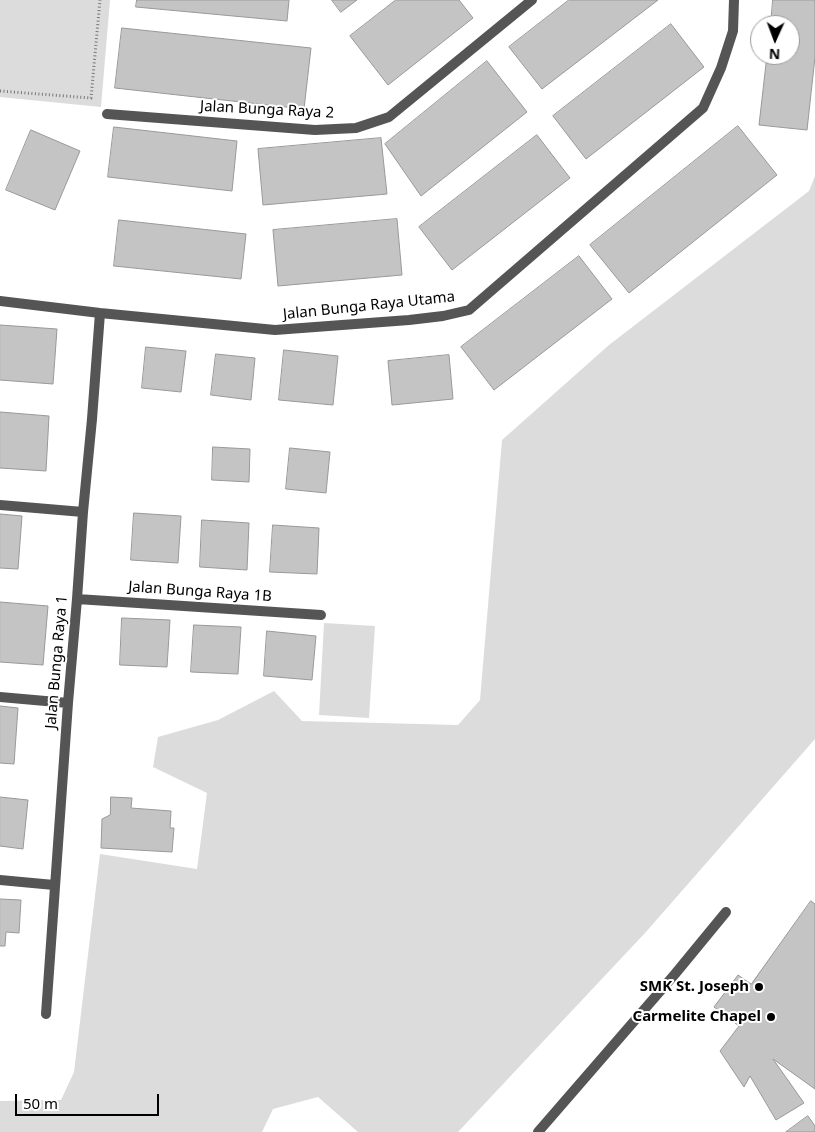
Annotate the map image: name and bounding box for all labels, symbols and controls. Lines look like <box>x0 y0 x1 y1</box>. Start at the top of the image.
north arrow <box>750 15 800 65</box>
text: N <box>768 45 781 64</box>
street label: Jalan Bunga Raya 2 <box>200 98 334 122</box>
street label: Jalan Bunga Raya Utama <box>282 288 456 324</box>
street label: Jalan Bunga Raya 1B <box>128 578 272 606</box>
street label: Jalan Bunga Raya 1 <box>42 594 72 730</box>
place label: SMK St. Joseph <box>640 978 749 996</box>
marker: SMK St. Joseph <box>753 981 765 993</box>
place label: Carmelite Chapel <box>633 1008 761 1026</box>
marker: Carmelite Chapel <box>765 1011 777 1023</box>
scale bar <box>18 1084 161 1116</box>
text: 50 m <box>23 1093 58 1113</box>

